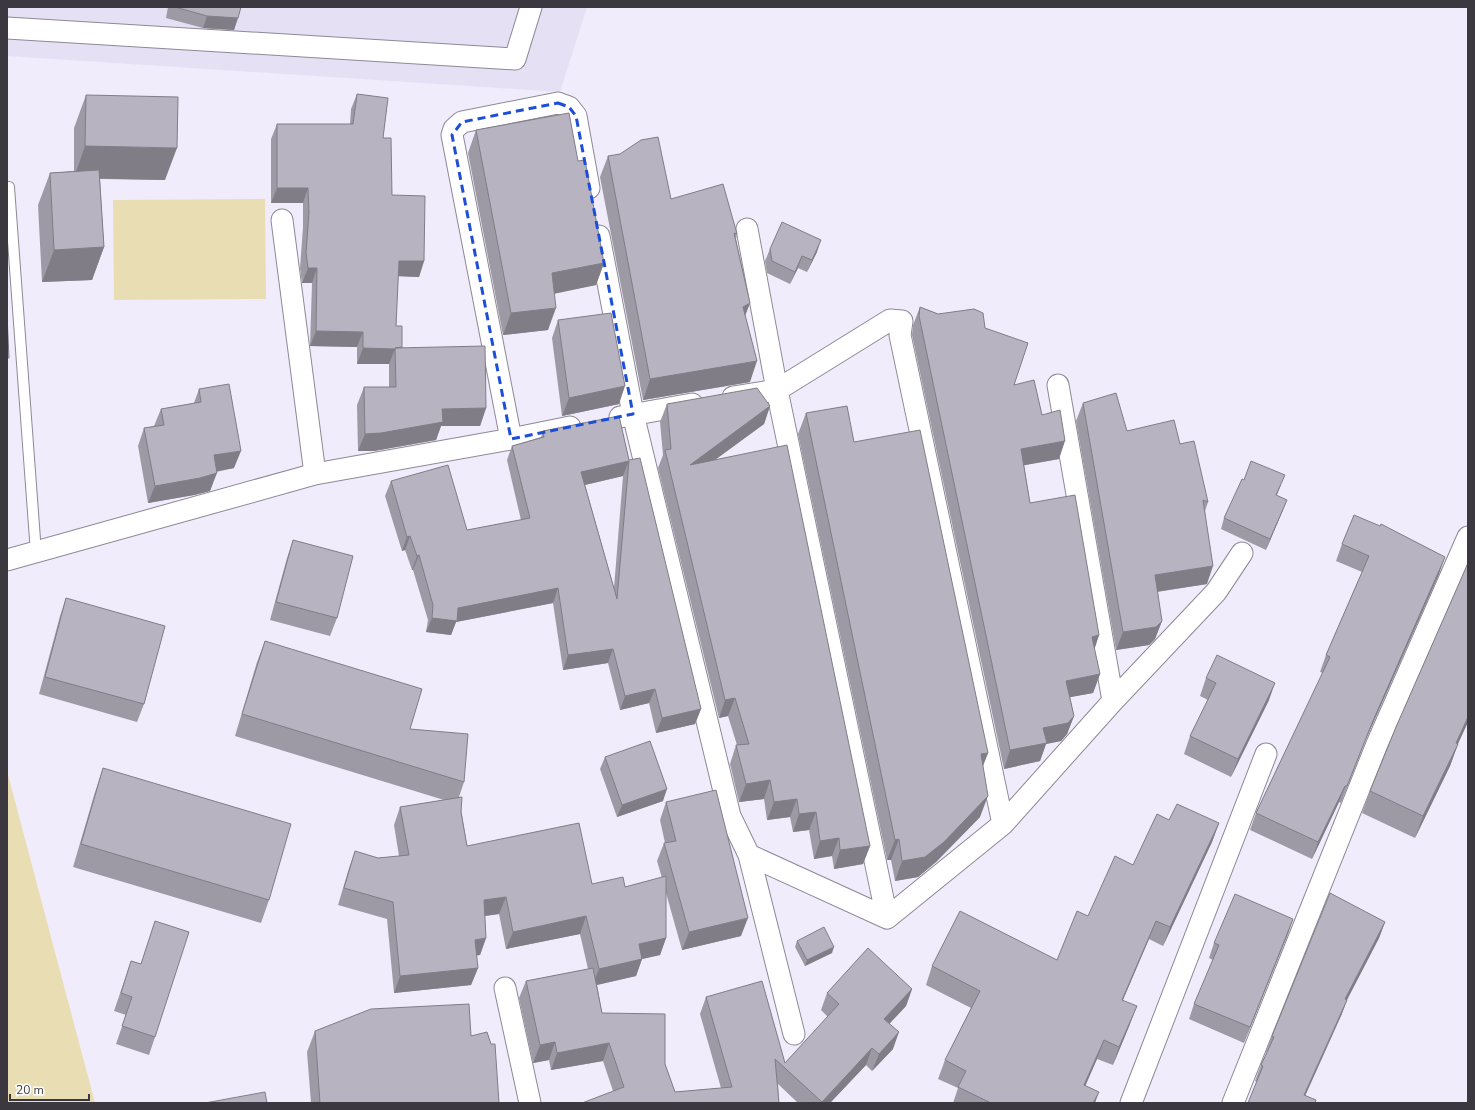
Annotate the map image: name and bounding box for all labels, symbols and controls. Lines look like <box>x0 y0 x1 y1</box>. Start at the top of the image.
scale bar <box>10 1076 89 1102</box>
text: 20 m <box>16 1082 44 1098</box>

